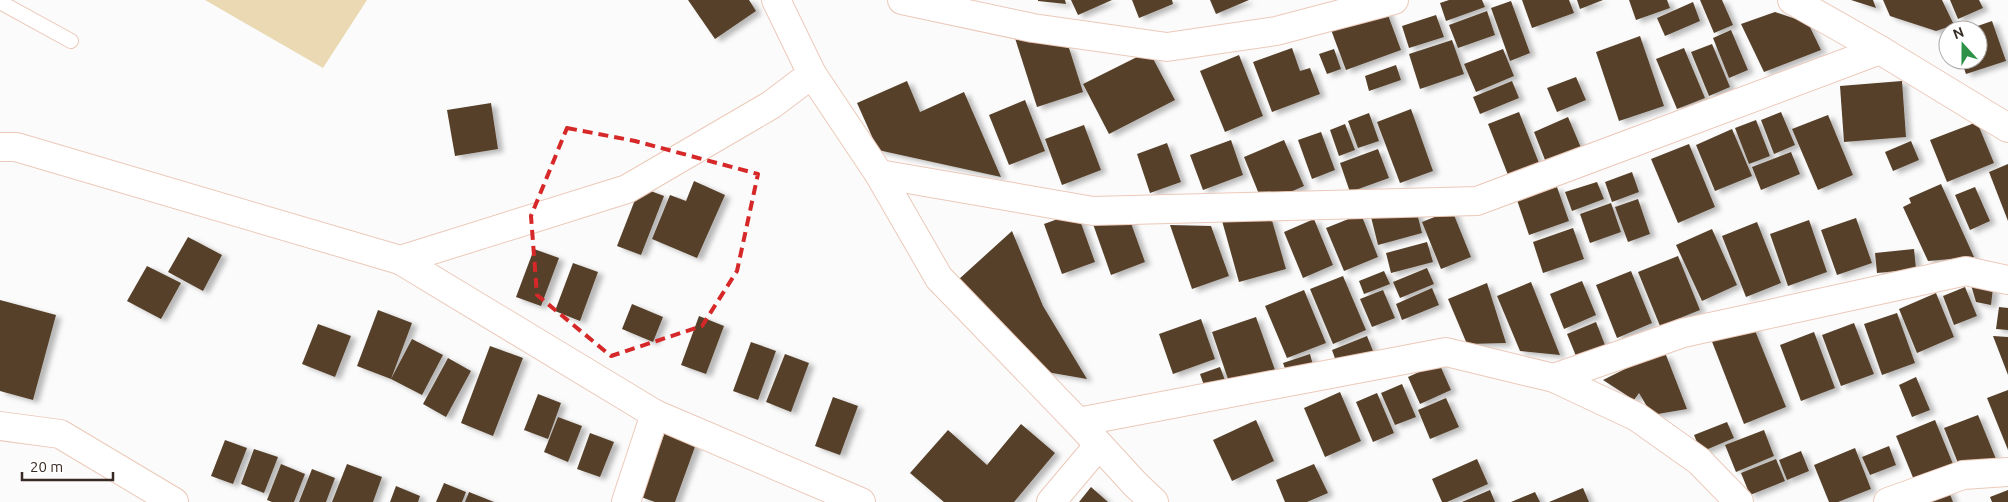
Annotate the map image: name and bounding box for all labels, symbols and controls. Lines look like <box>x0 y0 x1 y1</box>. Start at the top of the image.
north arrow <box>1938 20 1988 70</box>
text: N <box>1951 24 1966 42</box>
scale bar <box>22 450 114 482</box>
text: 20 m <box>30 458 63 475</box>

